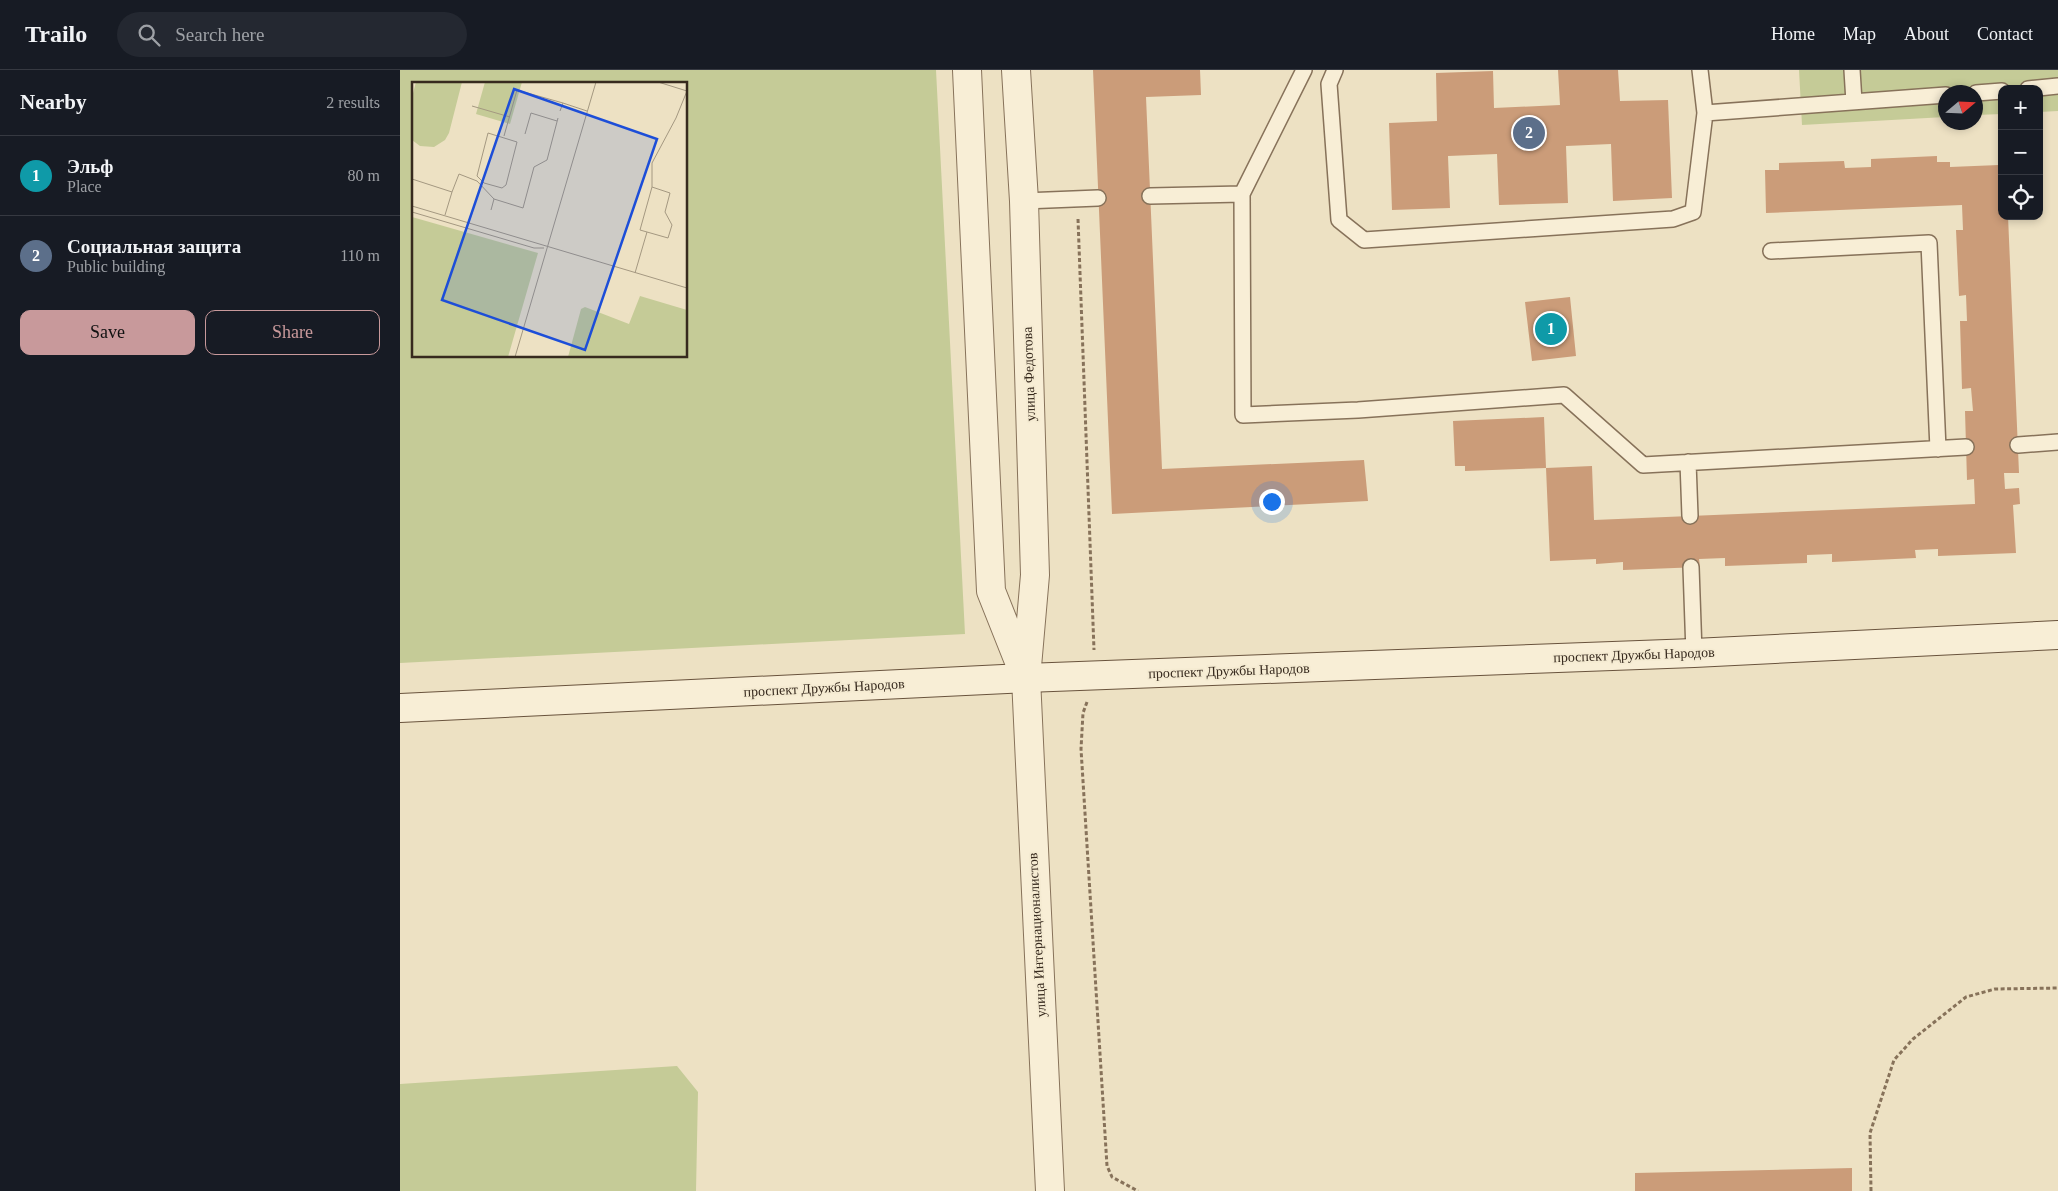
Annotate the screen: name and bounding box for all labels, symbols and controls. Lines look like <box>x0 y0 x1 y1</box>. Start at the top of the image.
search box <box>117 12 467 57</box>
text: Trailo <box>25 21 87 47</box>
icon: search <box>135 21 163 49</box>
text: Search here <box>175 24 264 45</box>
text: Home <box>1771 24 1815 44</box>
text: Map <box>1843 24 1876 44</box>
text: About <box>1904 24 1949 44</box>
text: Contact <box>1977 24 2033 44</box>
inset map <box>412 82 688 358</box>
north arrow <box>1938 85 1983 130</box>
map controls <box>1998 85 2043 220</box>
button: + <box>1998 85 2043 130</box>
text: Nearby <box>20 90 87 114</box>
text: 2 results <box>326 94 380 111</box>
pin: 2 <box>1513 114 1545 152</box>
button: − <box>1998 130 2043 175</box>
text: Эльф <box>67 156 114 177</box>
text: 1 <box>32 167 40 184</box>
text: 80 m <box>348 167 380 184</box>
button: locate <box>1998 175 2043 220</box>
text: Place <box>67 178 102 195</box>
text: Социальная защита <box>67 236 241 257</box>
text: 2 <box>32 247 40 264</box>
text: 110 m <box>340 247 380 264</box>
text: Public building <box>67 258 165 275</box>
button: Save <box>20 310 195 355</box>
button: Share <box>205 310 380 355</box>
pin: 1 <box>1535 310 1567 348</box>
street label: улица Федотова <box>1020 326 1038 422</box>
your location <box>1259 489 1285 515</box>
street label: проспект Дружбы Народов <box>1553 645 1715 665</box>
street label: проспект Дружбы Народов <box>1148 661 1310 681</box>
street label: проспект Дружбы Народов <box>743 676 905 700</box>
street label: улица Интернационалистов <box>1025 852 1049 1018</box>

